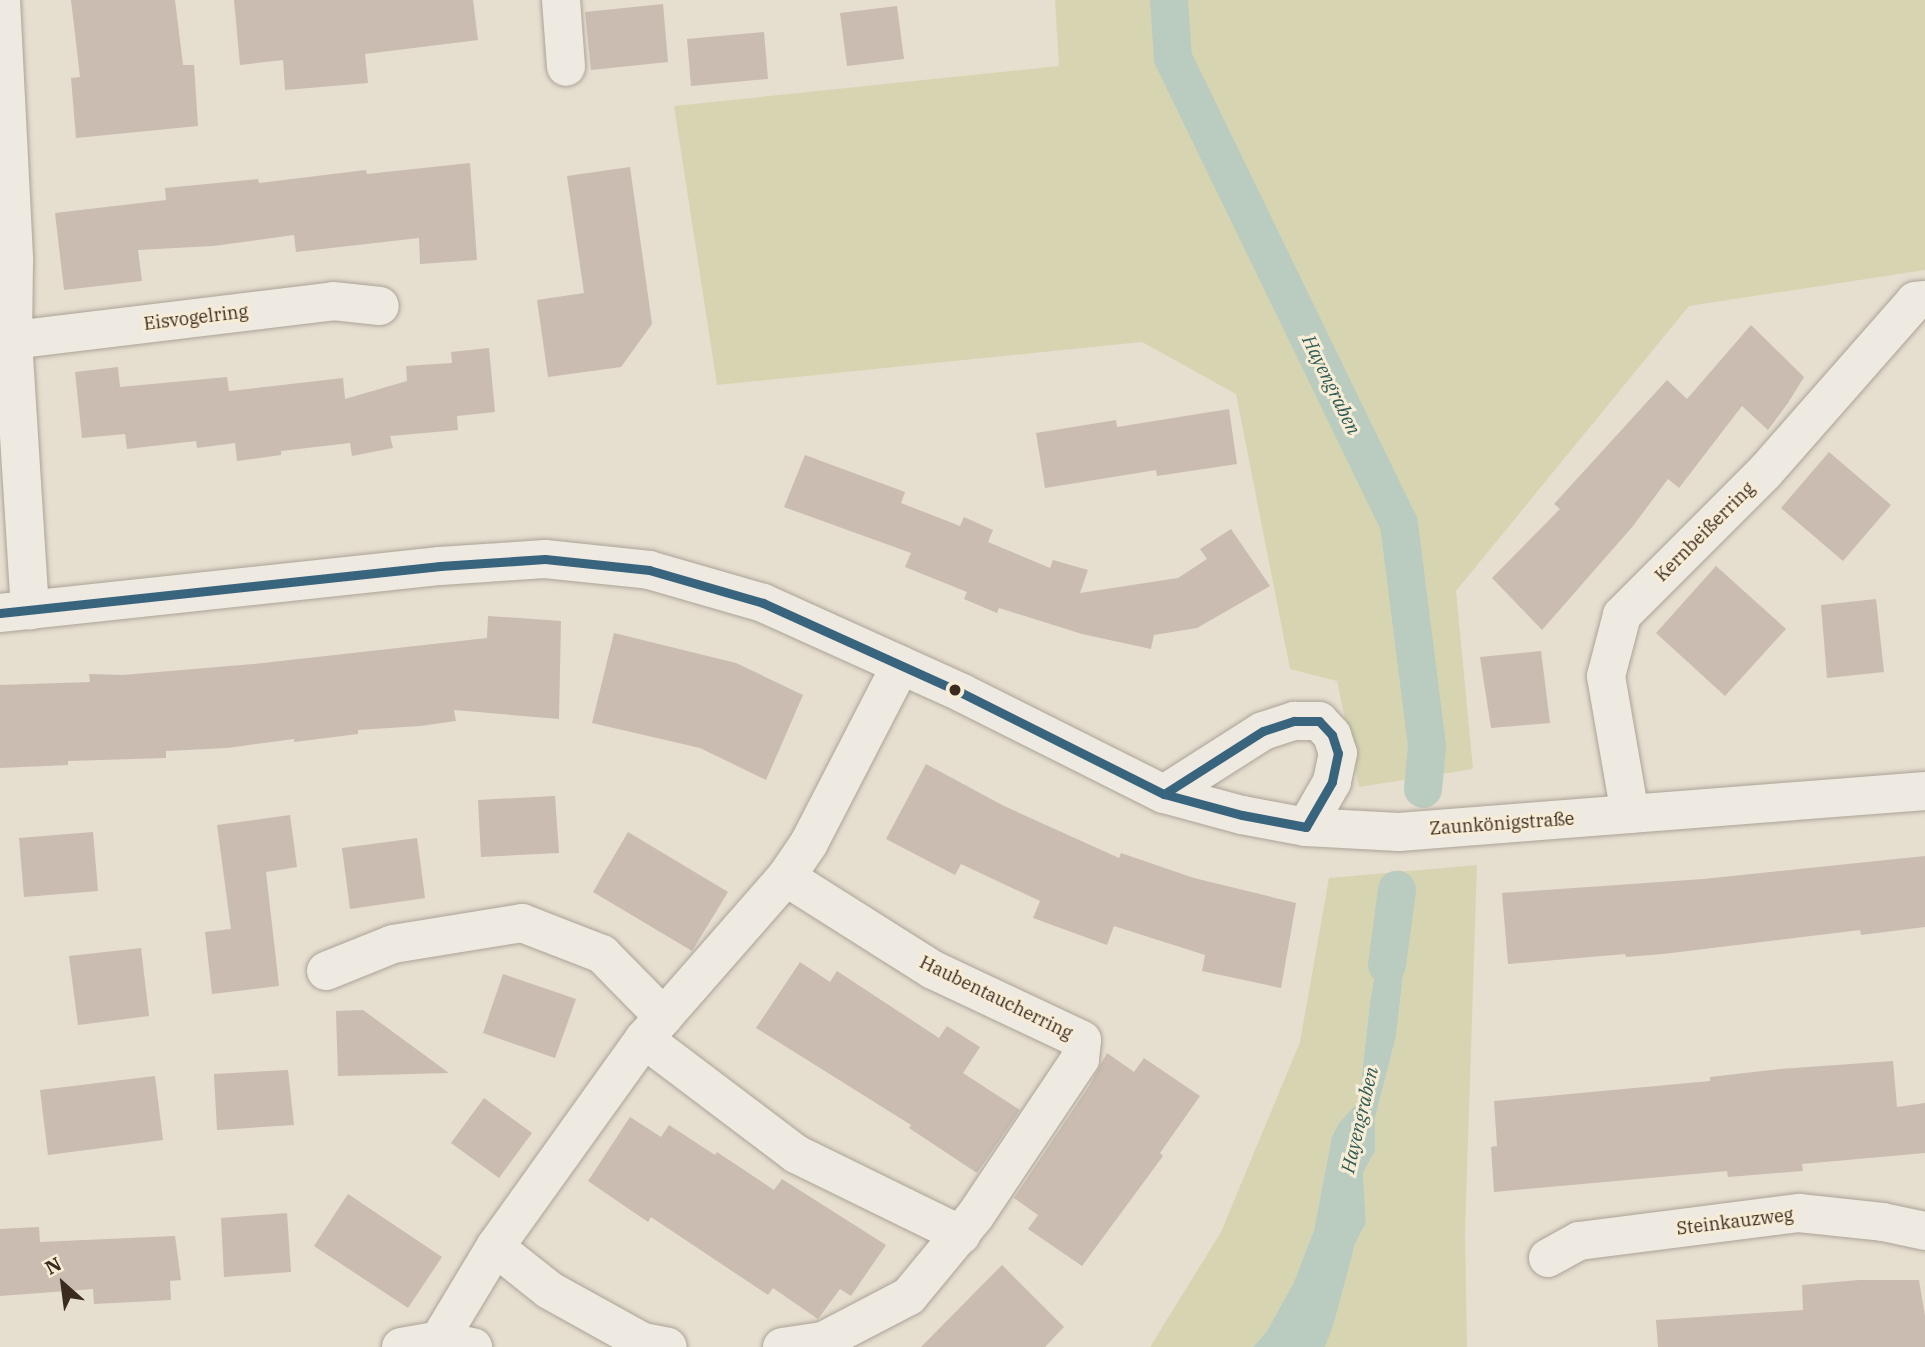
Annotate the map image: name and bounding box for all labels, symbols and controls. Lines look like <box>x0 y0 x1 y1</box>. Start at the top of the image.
street label: Eisvogelring <box>143 301 249 335</box>
water label: Hayengraben <box>1297 331 1365 439</box>
street label: Kernbeißerring <box>1651 478 1759 586</box>
unlabelled marker <box>948 683 962 697</box>
street label: Zaunkönigstraße <box>1429 808 1575 840</box>
street label: Haubentaucherring <box>916 952 1076 1044</box>
water label: Hayengraben <box>1337 1065 1383 1175</box>
street label: Steinkauzweg <box>1675 1204 1795 1240</box>
north arrow <box>28 1249 98 1319</box>
text: N <box>41 1251 65 1280</box>

